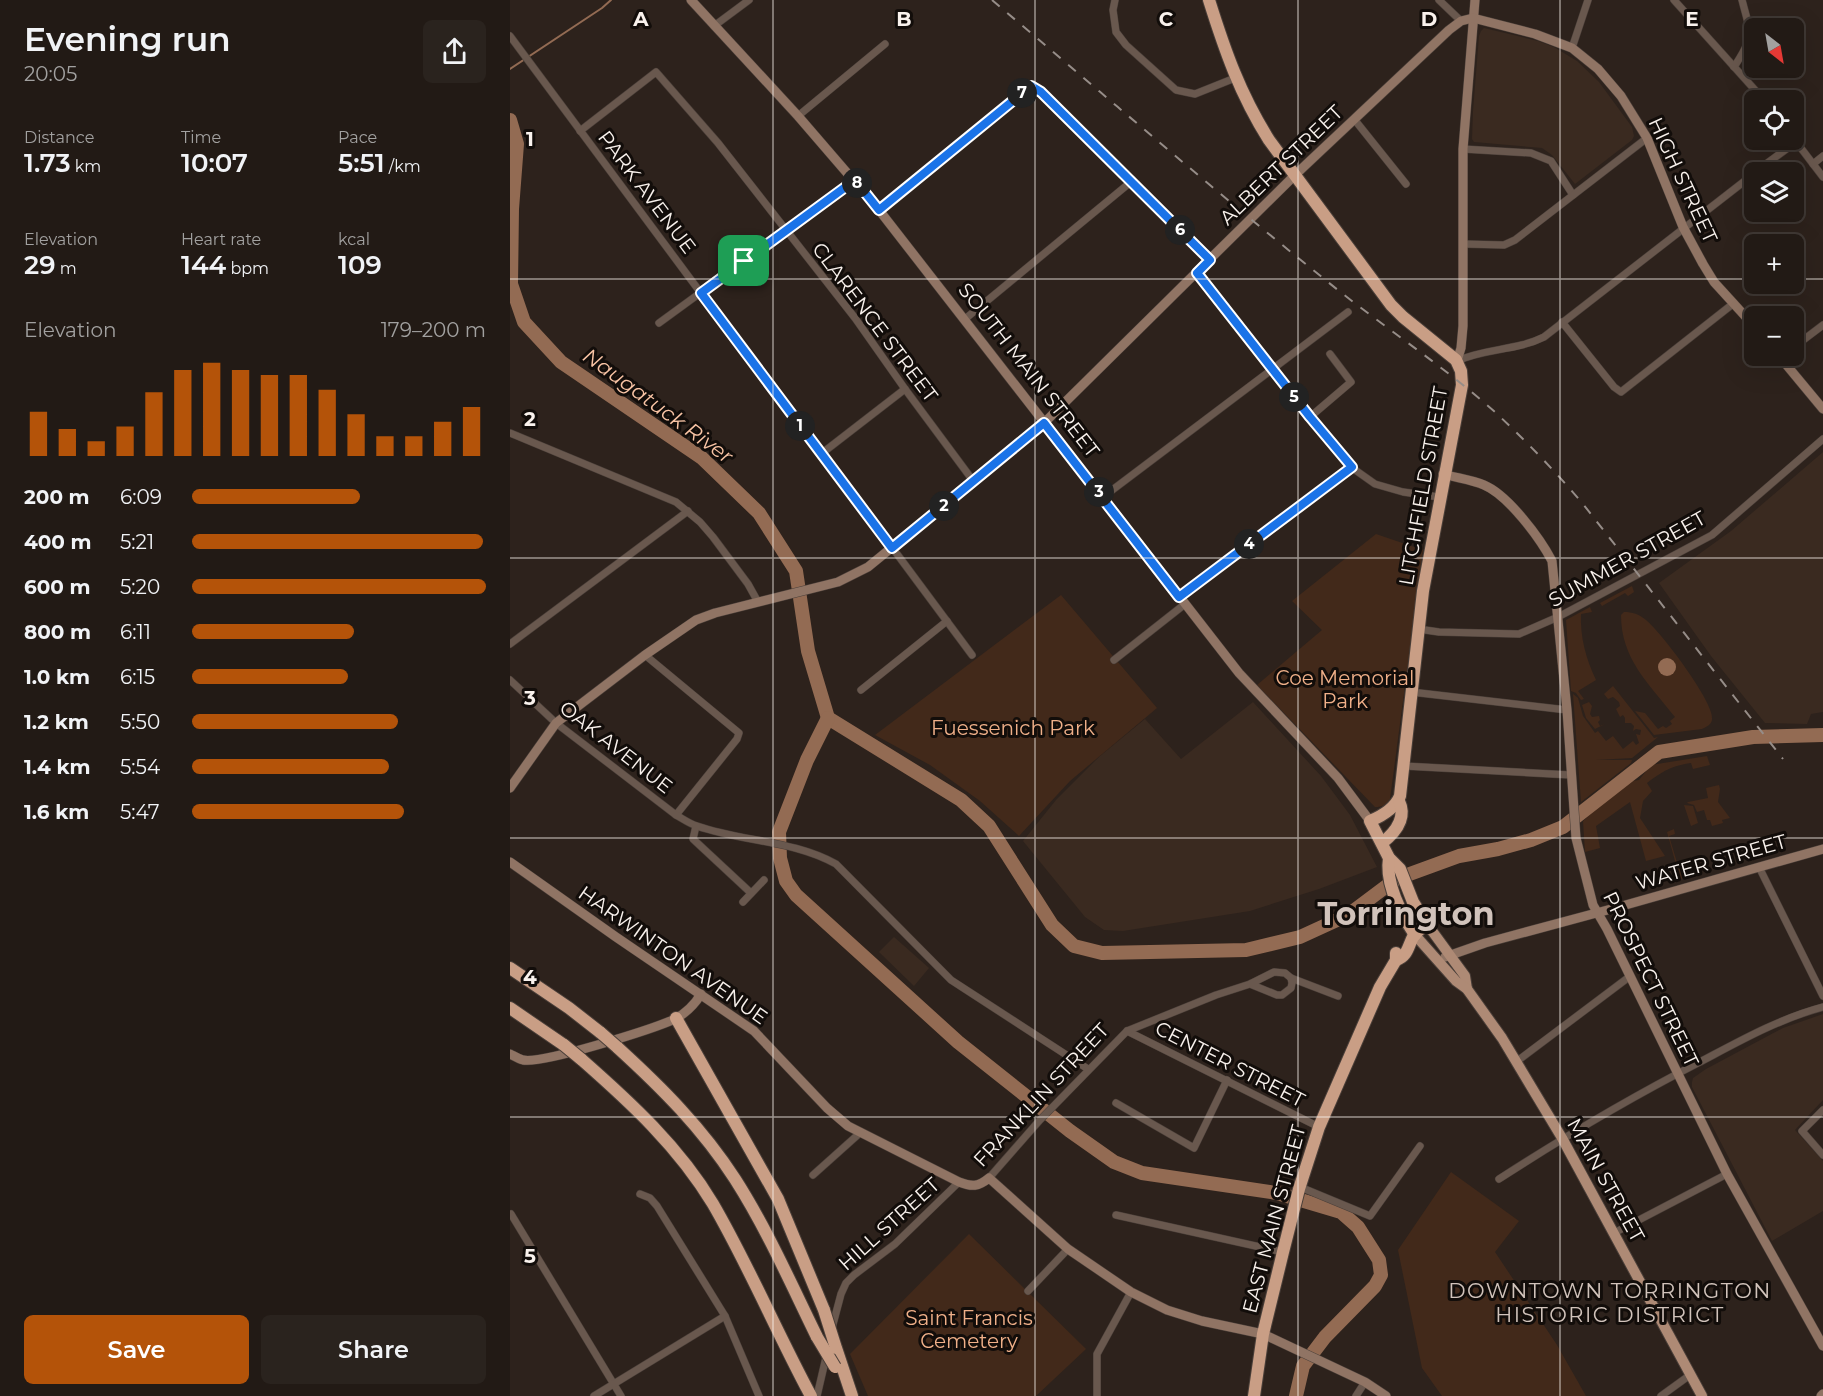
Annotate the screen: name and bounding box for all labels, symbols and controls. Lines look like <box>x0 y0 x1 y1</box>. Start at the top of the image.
text: A <box>632 7 649 31</box>
text: B <box>896 7 912 31</box>
text: C <box>1159 7 1174 31</box>
text: D <box>1421 7 1437 31</box>
text: E <box>1685 7 1699 31</box>
north arrow <box>1744 18 1804 78</box>
map controls <box>1744 18 1804 366</box>
text: Evening run <box>24 19 231 59</box>
button: share <box>423 20 486 83</box>
text: 20:05 <box>24 62 77 86</box>
pin: 7 <box>1007 78 1037 108</box>
text: 7 <box>1017 83 1027 102</box>
button: locate <box>1744 90 1804 150</box>
street label: ALBERT STREET <box>1214 100 1348 230</box>
street label: HIGH STREET <box>1643 114 1723 247</box>
street label: PARK AVENUE <box>593 126 701 258</box>
text: 1 <box>526 127 534 151</box>
text: Distance <box>24 128 94 147</box>
text: Time <box>181 128 221 147</box>
text: Pace <box>338 128 377 147</box>
text: 1.73 <box>24 147 71 179</box>
text: 10:07 <box>181 147 248 179</box>
text: 5:51 <box>338 147 385 179</box>
text: km <box>71 157 101 176</box>
text: /km <box>385 157 421 176</box>
button: layers <box>1744 162 1804 222</box>
pin: 8 <box>842 168 872 198</box>
text: 8 <box>852 173 862 192</box>
pin: 6 <box>1165 215 1195 245</box>
text: 6 <box>1175 220 1185 239</box>
text: Elevation <box>24 230 98 249</box>
text: Heart rate <box>181 230 261 249</box>
text: kcal <box>338 230 370 249</box>
button: + <box>1744 234 1804 294</box>
pin <box>718 235 769 286</box>
street label: CLARENCE STREET <box>807 238 943 407</box>
icon: arrive <box>727 244 760 277</box>
text: 29 <box>24 249 55 281</box>
text: 144 <box>181 249 226 281</box>
text: 109 <box>338 249 382 281</box>
text: m <box>55 259 77 278</box>
text: bpm <box>226 259 269 278</box>
street label: SOUTH MAIN STREET <box>953 278 1105 462</box>
button: − <box>1744 306 1804 366</box>
text: Elevation <box>24 318 116 342</box>
text: 179–200 m <box>381 318 486 342</box>
water label: Naugatuck River <box>578 343 739 469</box>
pin: 5 <box>1279 382 1309 412</box>
street label: LITCHFIELD STREET <box>1394 384 1452 587</box>
text: 5 <box>1289 387 1299 406</box>
text: 2 <box>524 407 536 431</box>
pin: 1 <box>785 411 815 441</box>
text: 1 <box>797 416 803 435</box>
pin: 3 <box>1084 477 1114 507</box>
text: 3 <box>1094 482 1104 501</box>
text: 200 m <box>24 485 90 509</box>
text: 6:09 <box>120 485 162 509</box>
pin: 2 <box>929 491 959 521</box>
text: 2 <box>939 496 949 515</box>
street label: SUMMER STREET <box>1544 506 1710 612</box>
pin: 4 <box>1234 529 1264 559</box>
text: 400 m <box>24 530 92 554</box>
text: 5:21 <box>120 530 154 554</box>
text: 4 <box>1243 534 1255 553</box>
text: 600 m <box>24 575 91 599</box>
text: 5:20 <box>120 575 160 599</box>
text: 800 m <box>24 620 91 644</box>
text: 6:11 <box>120 620 151 644</box>
text: 1.0 km <box>24 665 90 689</box>
text: 6:15 <box>120 665 155 689</box>
park label: Coe Memorial Park <box>1276 666 1414 713</box>
text: 3 <box>523 686 536 710</box>
street label: OAK AVENUE <box>555 696 677 798</box>
text: 1.2 km <box>24 710 89 734</box>
text: 5:50 <box>120 710 160 734</box>
park label: Fuessenich Park <box>931 716 1095 740</box>
text: 1.4 km <box>24 755 91 779</box>
text: 5:54 <box>120 755 160 779</box>
text: 1.6 km <box>24 800 89 824</box>
text: 5:47 <box>120 800 160 824</box>
street label: WATER STREET <box>1633 829 1790 895</box>
street label: HARWINTON AVENUE <box>574 881 772 1029</box>
street label: PROSPECT STREET <box>1598 887 1704 1071</box>
district label: Torrington <box>1317 894 1495 933</box>
text: 4 <box>523 965 537 989</box>
street label: CENTER STREET <box>1151 1016 1309 1112</box>
street label: FRANKLIN STREET <box>968 1018 1114 1172</box>
street label: MAIN STREET <box>1562 1114 1650 1246</box>
street label: EAST MAIN STREET <box>1237 1122 1311 1316</box>
street label: HILL STREET <box>834 1172 945 1276</box>
text: 5 <box>524 1244 536 1268</box>
district label: DOWNTOWN TORRINGTON HISTORIC DISTRICT <box>1448 1278 1772 1327</box>
park label: Saint Francis Cemetery <box>905 1306 1033 1353</box>
button: Save <box>24 1315 249 1384</box>
button: Share <box>261 1315 486 1384</box>

